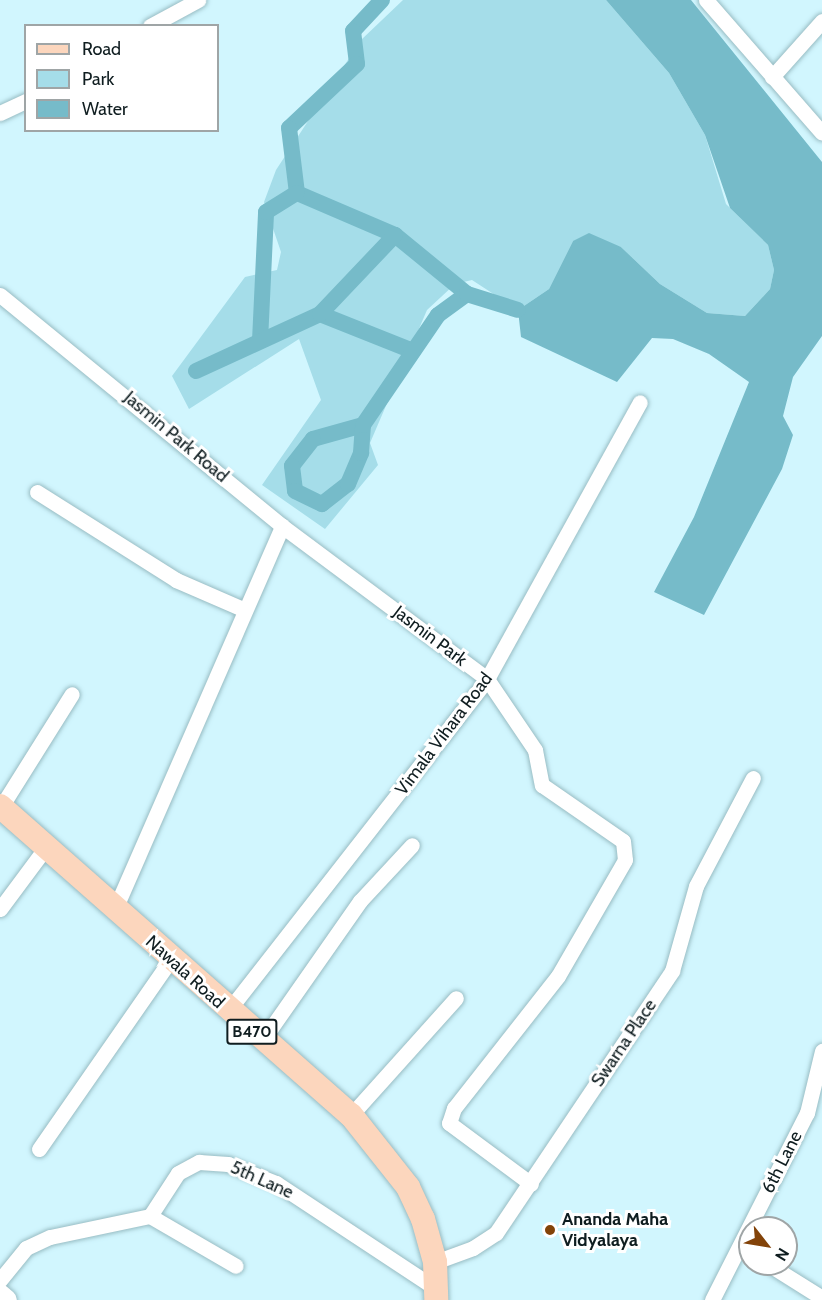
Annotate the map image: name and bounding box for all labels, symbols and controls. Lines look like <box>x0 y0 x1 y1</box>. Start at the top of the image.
legend <box>24 24 219 132</box>
text: Road <box>82 38 121 60</box>
text: Park <box>82 68 114 90</box>
text: Water <box>82 98 128 120</box>
street label: Jasmin Park Road <box>119 387 233 487</box>
street label: Jasmin Park <box>389 601 471 671</box>
street label: Vimala Vihara Road <box>391 668 497 800</box>
street label: Nawala Road <box>141 931 229 1013</box>
street label: Swarna Place <box>587 995 661 1091</box>
road number: B470 <box>225 1019 279 1045</box>
street label: 6th Lane <box>757 1127 807 1197</box>
street label: 5th Lane <box>227 1157 297 1203</box>
place label: Ananda Maha Vidyalaya <box>562 1209 668 1252</box>
north arrow <box>738 1216 798 1276</box>
marker: Ananda Maha Vidyalaya <box>543 1223 557 1237</box>
text: N <box>771 1245 793 1264</box>

